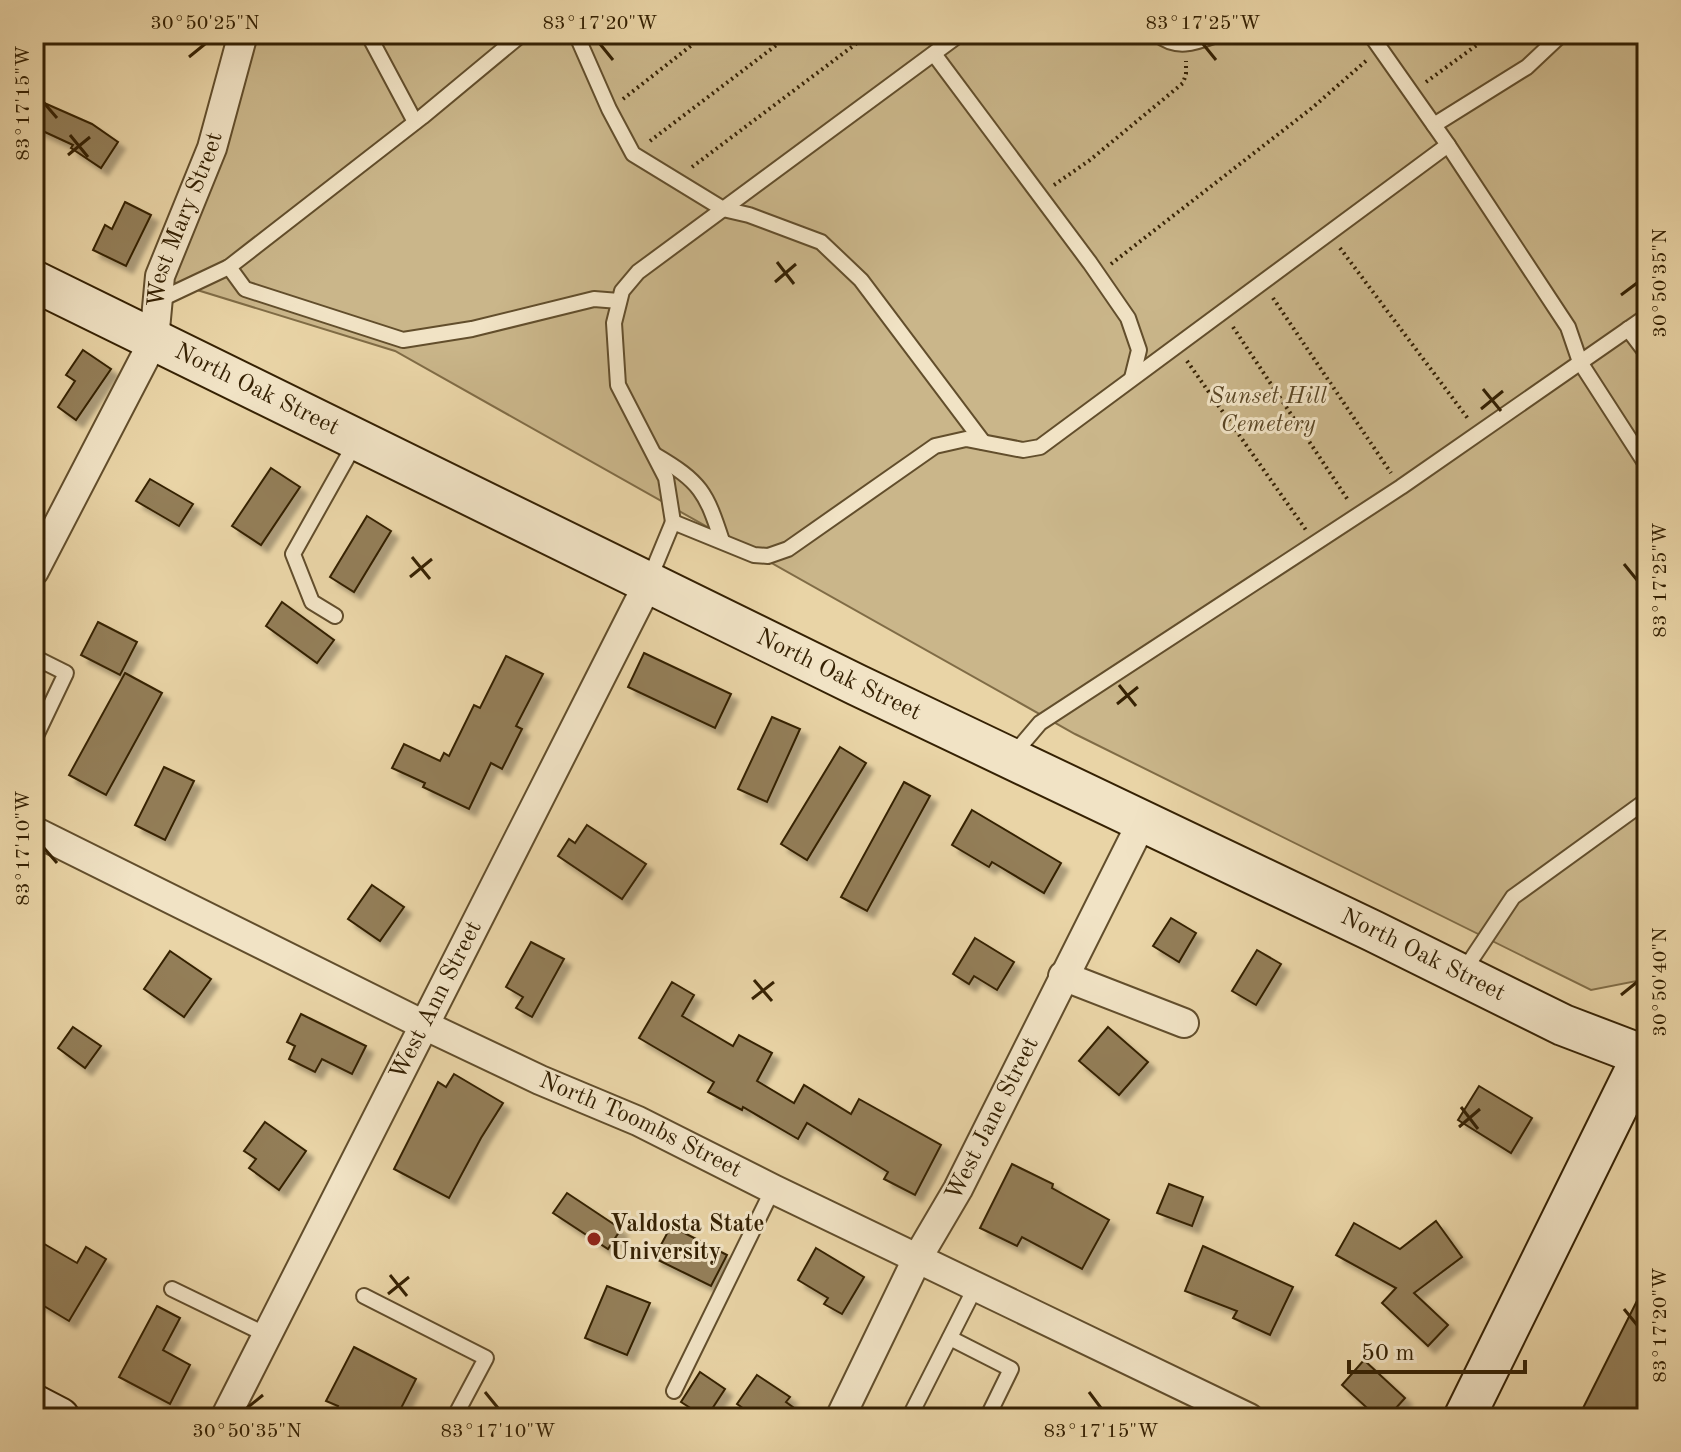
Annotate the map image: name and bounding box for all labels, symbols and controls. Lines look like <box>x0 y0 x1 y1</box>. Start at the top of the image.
text: 30°50'25"N <box>150 14 260 34</box>
text: 83°17'20"W <box>542 14 658 34</box>
text: 83°17'25"W <box>1145 14 1261 34</box>
text: 83°17'15"W <box>14 45 34 161</box>
street label: West Mary Street <box>145 130 228 308</box>
text: 30°50'35"N <box>1651 228 1671 338</box>
street label: North Oak Street <box>171 340 343 441</box>
park label: Sunset Hill Cemetery <box>1209 385 1327 437</box>
text: 83°17'25"W <box>1651 522 1671 638</box>
street label: North Oak Street <box>752 625 925 726</box>
text: 83°17'10"W <box>14 790 34 906</box>
street label: North Oak Street <box>1337 905 1509 1006</box>
street label: West Ann Street <box>387 917 487 1084</box>
text: 30°50'40"N <box>1651 927 1671 1037</box>
street label: West Jane Street <box>942 1034 1044 1205</box>
street label: North Toombs Street <box>535 1069 745 1183</box>
place label: Valdosta State University <box>610 1213 765 1265</box>
marker: Valdosta State University <box>585 1230 603 1248</box>
text: 83°17'20"W <box>1651 1267 1671 1383</box>
scale bar <box>1349 1324 1525 1374</box>
text: 50 m <box>1361 1342 1415 1366</box>
text: 30°50'35"N <box>192 1422 302 1442</box>
text: 83°17'10"W <box>440 1422 556 1442</box>
text: 83°17'15"W <box>1043 1422 1159 1442</box>

